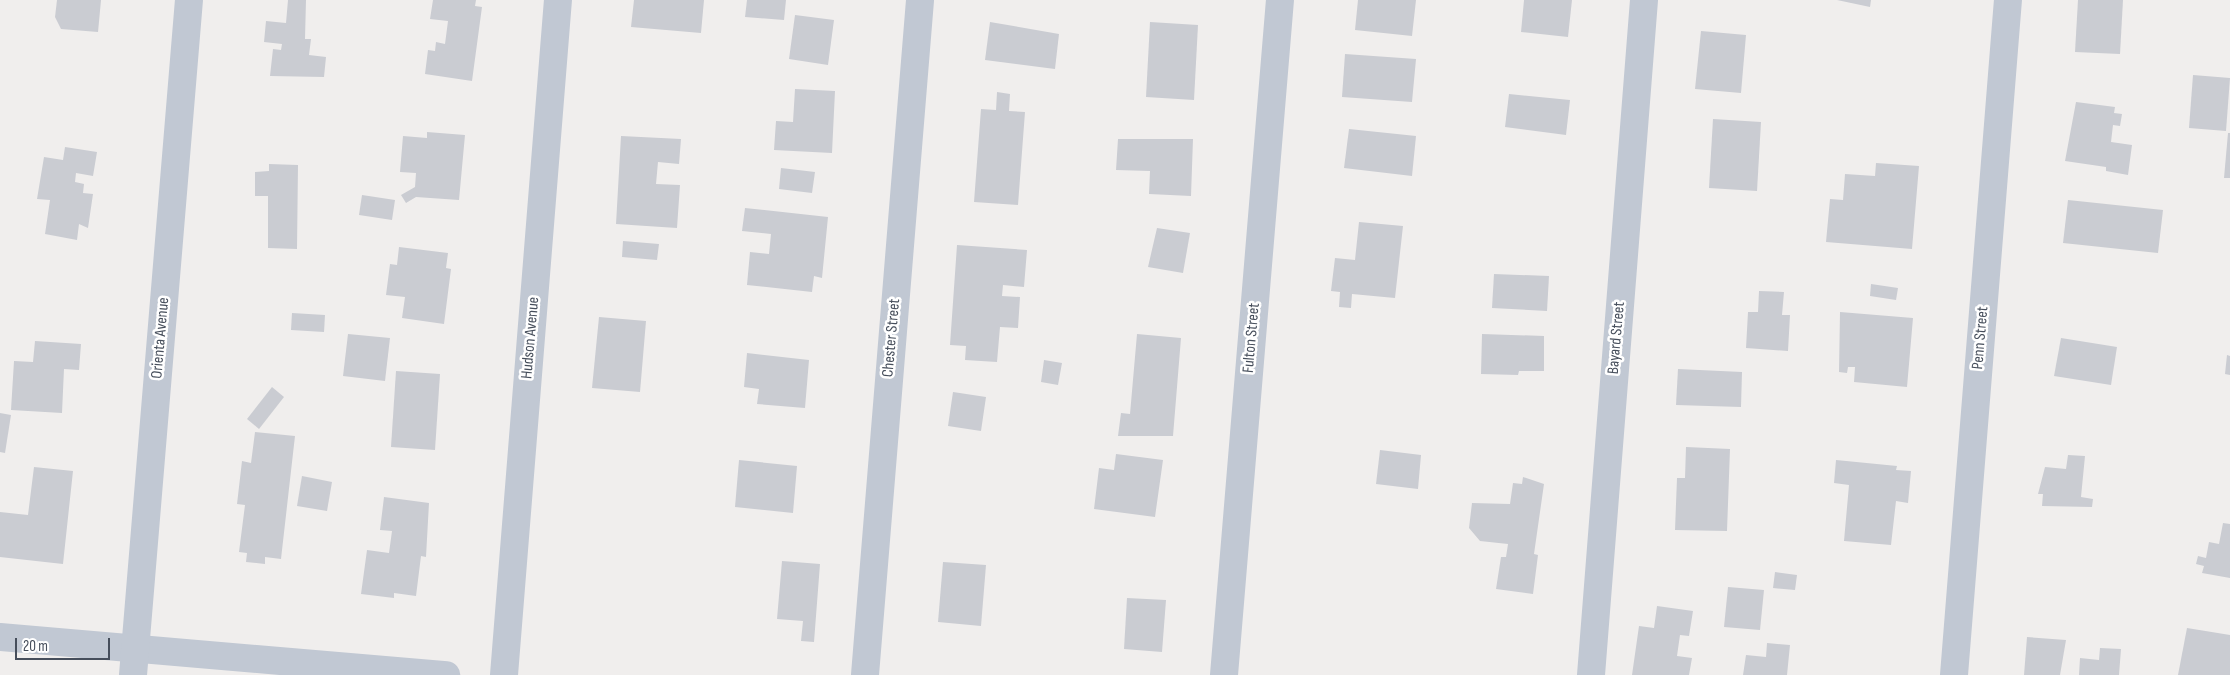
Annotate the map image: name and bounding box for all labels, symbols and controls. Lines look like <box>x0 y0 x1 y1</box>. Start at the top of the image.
street label: Hudson Avenue <box>518 296 544 380</box>
street label: Orienta Avenue <box>148 297 174 379</box>
street label: Chester Street <box>879 298 905 378</box>
street label: Bayard Street <box>1604 301 1630 375</box>
street label: Fulton Street <box>1239 302 1265 374</box>
street label: Penn Street <box>1969 306 1993 370</box>
scale bar <box>18 628 112 660</box>
text: 20 m <box>23 637 48 656</box>

